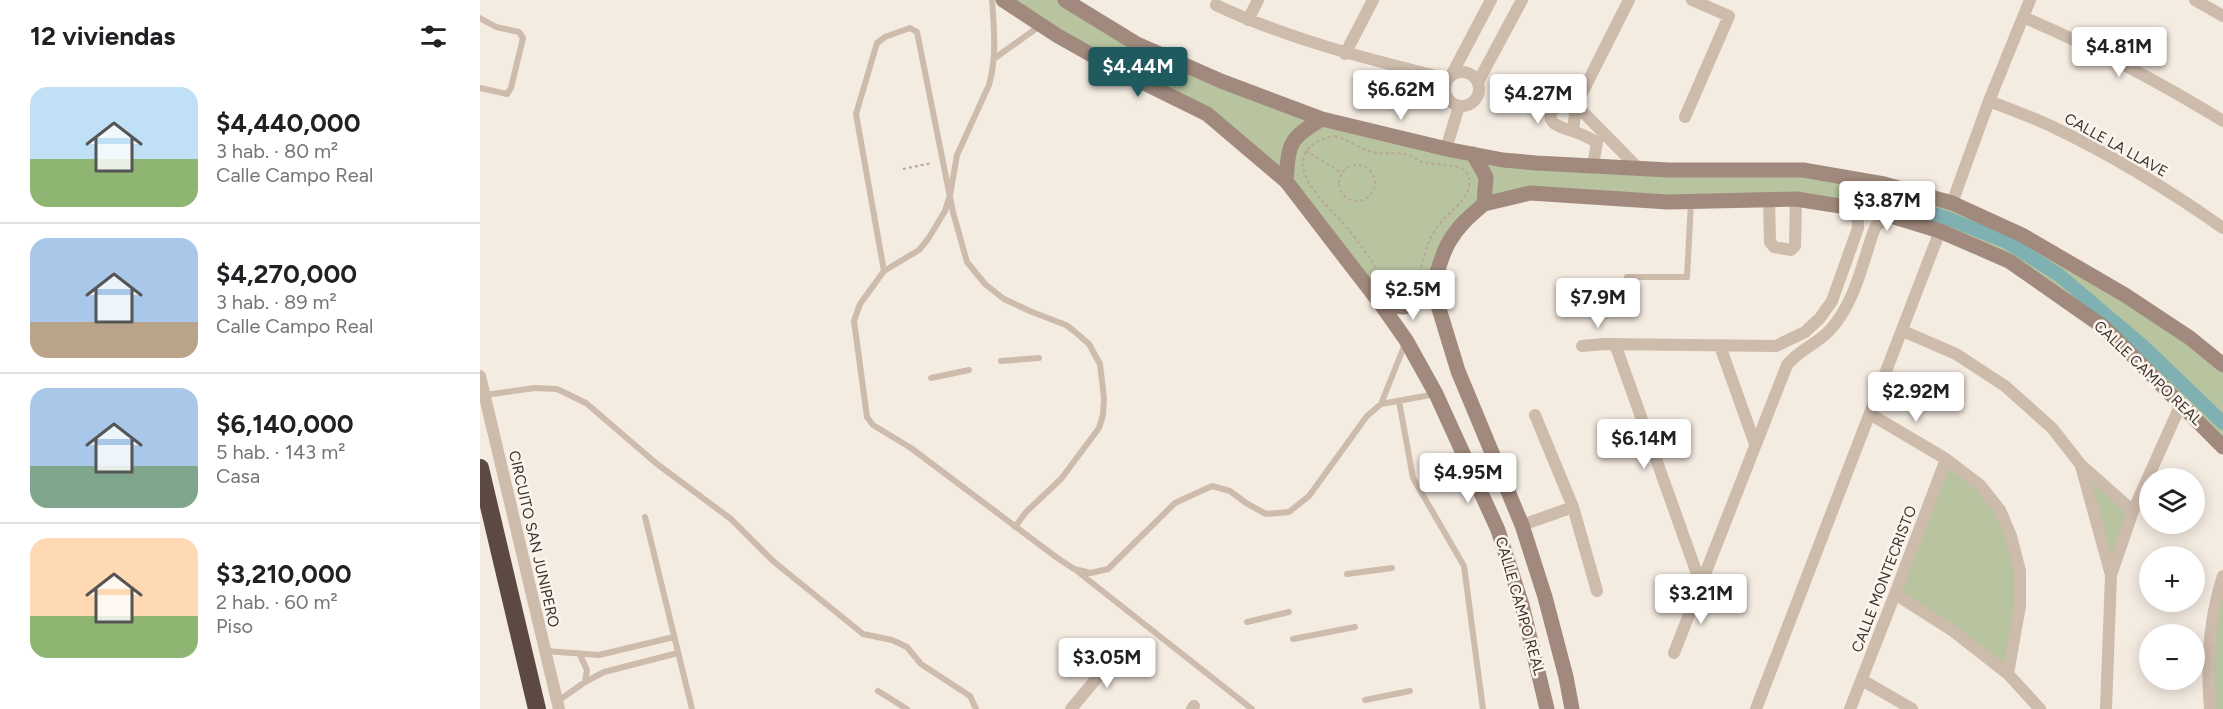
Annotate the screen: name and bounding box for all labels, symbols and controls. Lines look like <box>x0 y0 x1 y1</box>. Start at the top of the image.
text: 12 viviendas <box>30 20 175 52</box>
icon: filters <box>417 20 450 53</box>
pin: $4.81M <box>2070 27 2168 78</box>
text: $4.81M <box>2086 34 2152 58</box>
pin: $4.44M <box>1089 47 1187 98</box>
text: $4.44M <box>1102 54 1174 78</box>
pin: $6.62M <box>1352 70 1450 121</box>
pin: $4.27M <box>1489 74 1587 125</box>
text: $6.62M <box>1367 77 1435 101</box>
text: $4.27M <box>1504 81 1572 105</box>
text: $4,440,000 <box>216 107 361 139</box>
street label: CALLE LA LLAVE <box>2061 109 2171 181</box>
icon: home <box>78 111 150 183</box>
text: 3 hab. · 80 m² <box>216 139 338 163</box>
text: Calle Campo Real <box>216 163 373 187</box>
pin: $3.87M <box>1838 181 1936 232</box>
text: $3.87M <box>1853 188 1921 212</box>
text: $4,270,000 <box>216 258 357 290</box>
icon: home <box>78 262 150 334</box>
pin: $2.5M <box>1371 270 1455 321</box>
text: $2.5M <box>1385 277 1441 301</box>
pin: $7.9M <box>1556 278 1640 329</box>
text: $7.9M <box>1570 285 1626 309</box>
text: 3 hab. · 89 m² <box>216 290 337 314</box>
text: Calle Campo Real <box>216 314 373 338</box>
street label: CALLE CAMPO REAL <box>2090 317 2206 429</box>
pin: $2.92M <box>1867 372 1965 423</box>
text: $2.92M <box>1882 379 1950 403</box>
text: $6,140,000 <box>216 408 354 440</box>
icon: home <box>78 412 150 484</box>
pin: $6.14M <box>1595 419 1693 470</box>
text: $6.14M <box>1611 426 1677 450</box>
text: 5 hab. · 143 m² <box>216 440 345 464</box>
street label: CIRCUITO SAN JUNIPERO <box>505 449 563 629</box>
pin: $4.95M <box>1419 453 1517 504</box>
text: $4.95M <box>1433 460 1503 484</box>
text: Casa <box>216 464 260 488</box>
map controls <box>2139 468 2205 690</box>
button: layers <box>2139 468 2205 534</box>
street label: CALLE MONTECRISTO <box>1848 503 1920 655</box>
street label: CALLE CAMPO REAL <box>1492 535 1548 677</box>
button: + <box>2139 546 2205 612</box>
text: $3,210,000 <box>216 558 352 590</box>
icon: home <box>78 562 150 634</box>
pin: $3.21M <box>1652 574 1750 625</box>
text: $3.21M <box>1669 581 1733 605</box>
text: 2 hab. · 60 m² <box>216 590 338 614</box>
text: Piso <box>216 614 253 638</box>
button: − <box>2139 624 2205 690</box>
pin: $3.05M <box>1058 638 1156 689</box>
text: $3.05M <box>1073 645 1141 669</box>

